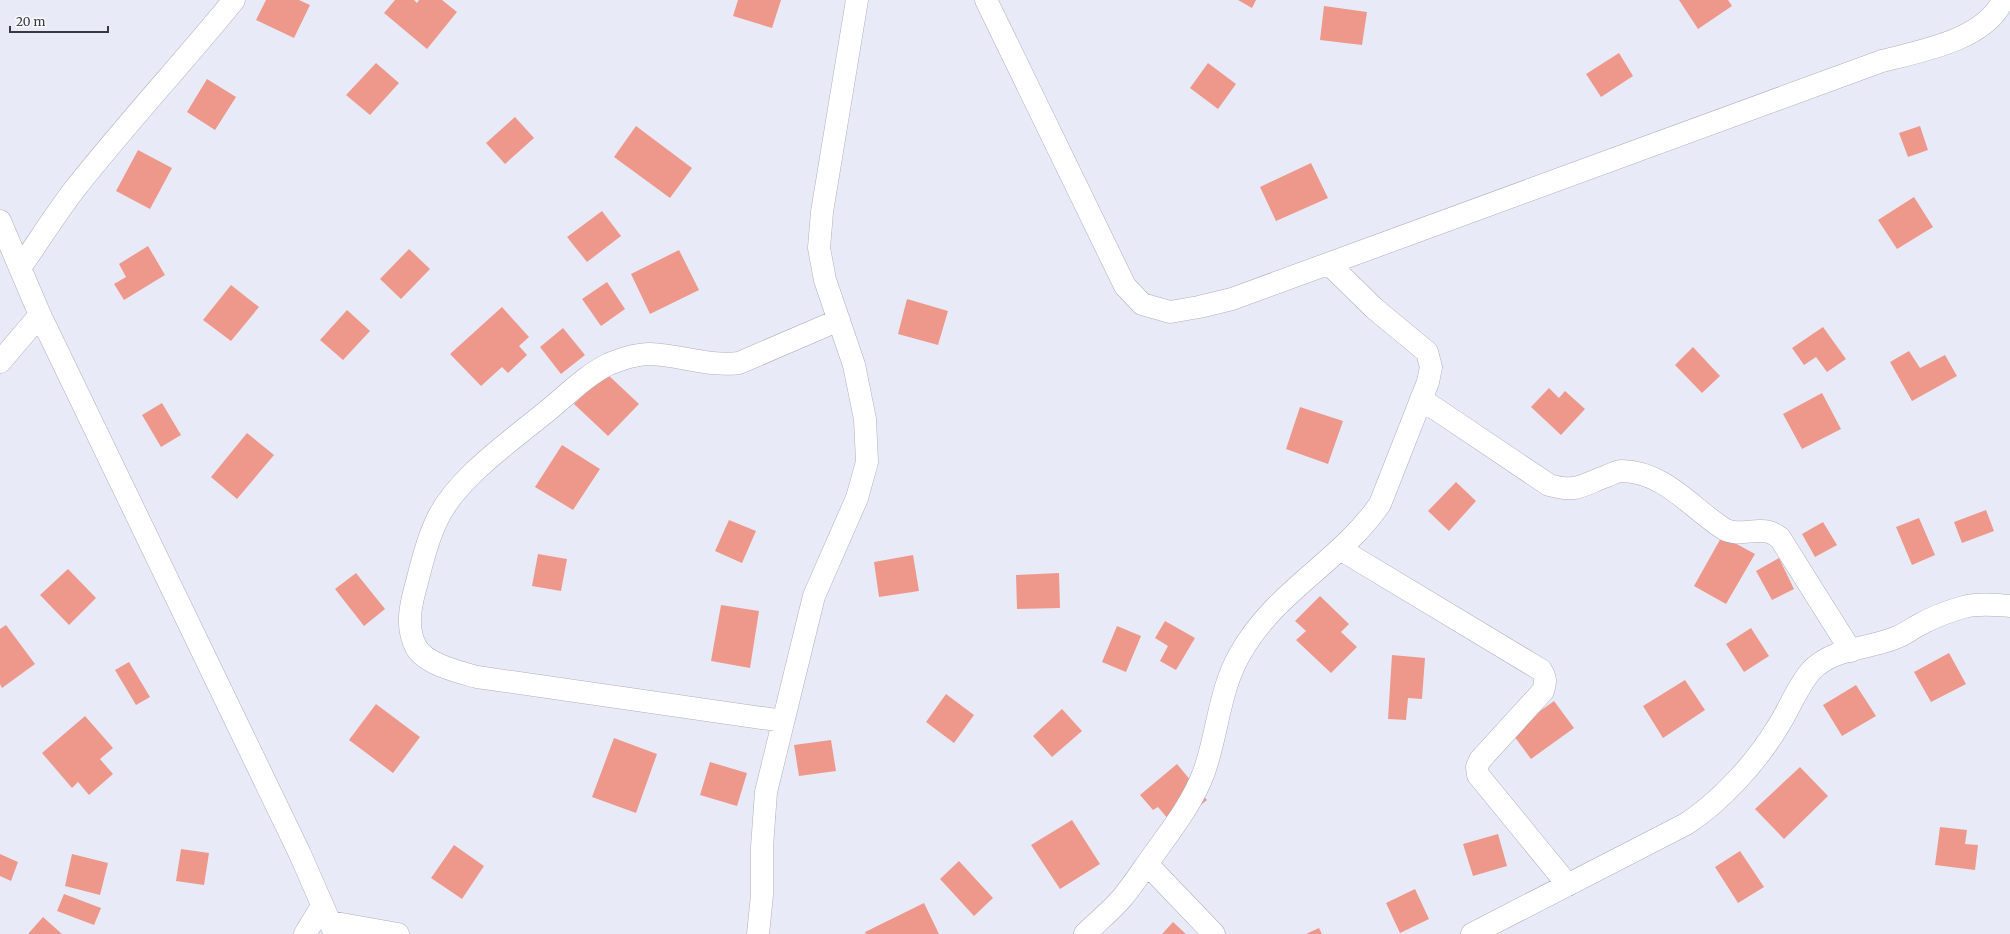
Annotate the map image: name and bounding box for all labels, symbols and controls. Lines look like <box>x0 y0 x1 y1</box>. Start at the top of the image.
scale bar <box>10 8 108 34</box>
text: 20 m <box>16 14 45 29</box>

